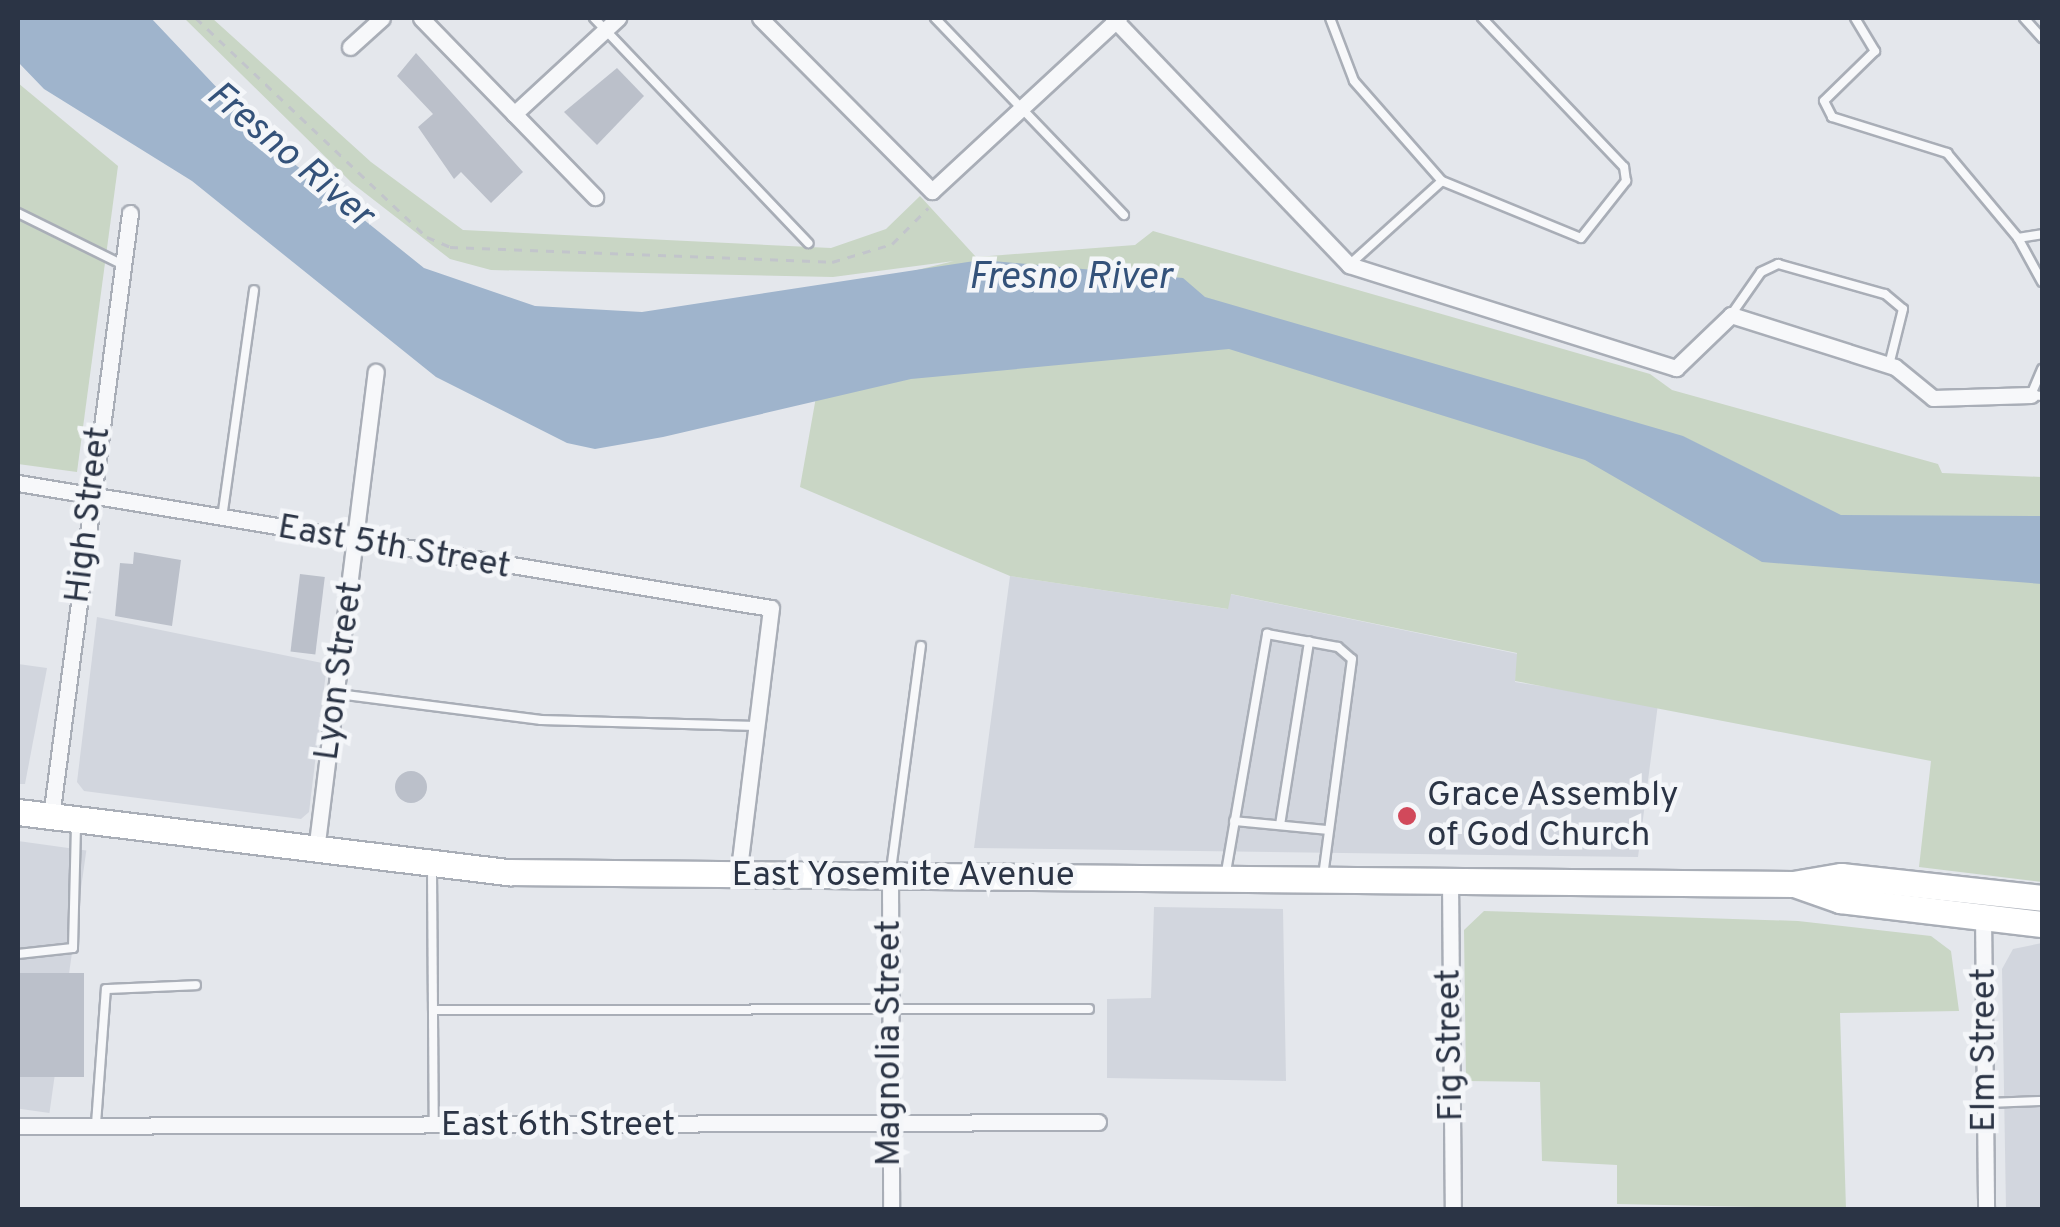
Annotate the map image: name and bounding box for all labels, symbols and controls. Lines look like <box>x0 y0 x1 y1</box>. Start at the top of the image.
water label: Fresno River <box>196 73 382 239</box>
water label: Fresno River <box>968 256 1172 302</box>
street label: High Street <box>57 424 121 606</box>
street label: East 5th Street <box>275 507 513 589</box>
street label: Lyon Street <box>307 579 373 763</box>
place label: Grace Assembly of God Church <box>1427 775 1680 857</box>
marker: Grace Assembly of God Church <box>1396 805 1418 827</box>
street label: East Yosemite Avenue <box>730 855 1076 897</box>
street label: Magnolia Street <box>869 920 911 1166</box>
street label: Fig Street <box>1429 968 1473 1122</box>
street label: Elm Street <box>1964 968 2006 1132</box>
street label: East 6th Street <box>441 1105 675 1147</box>

